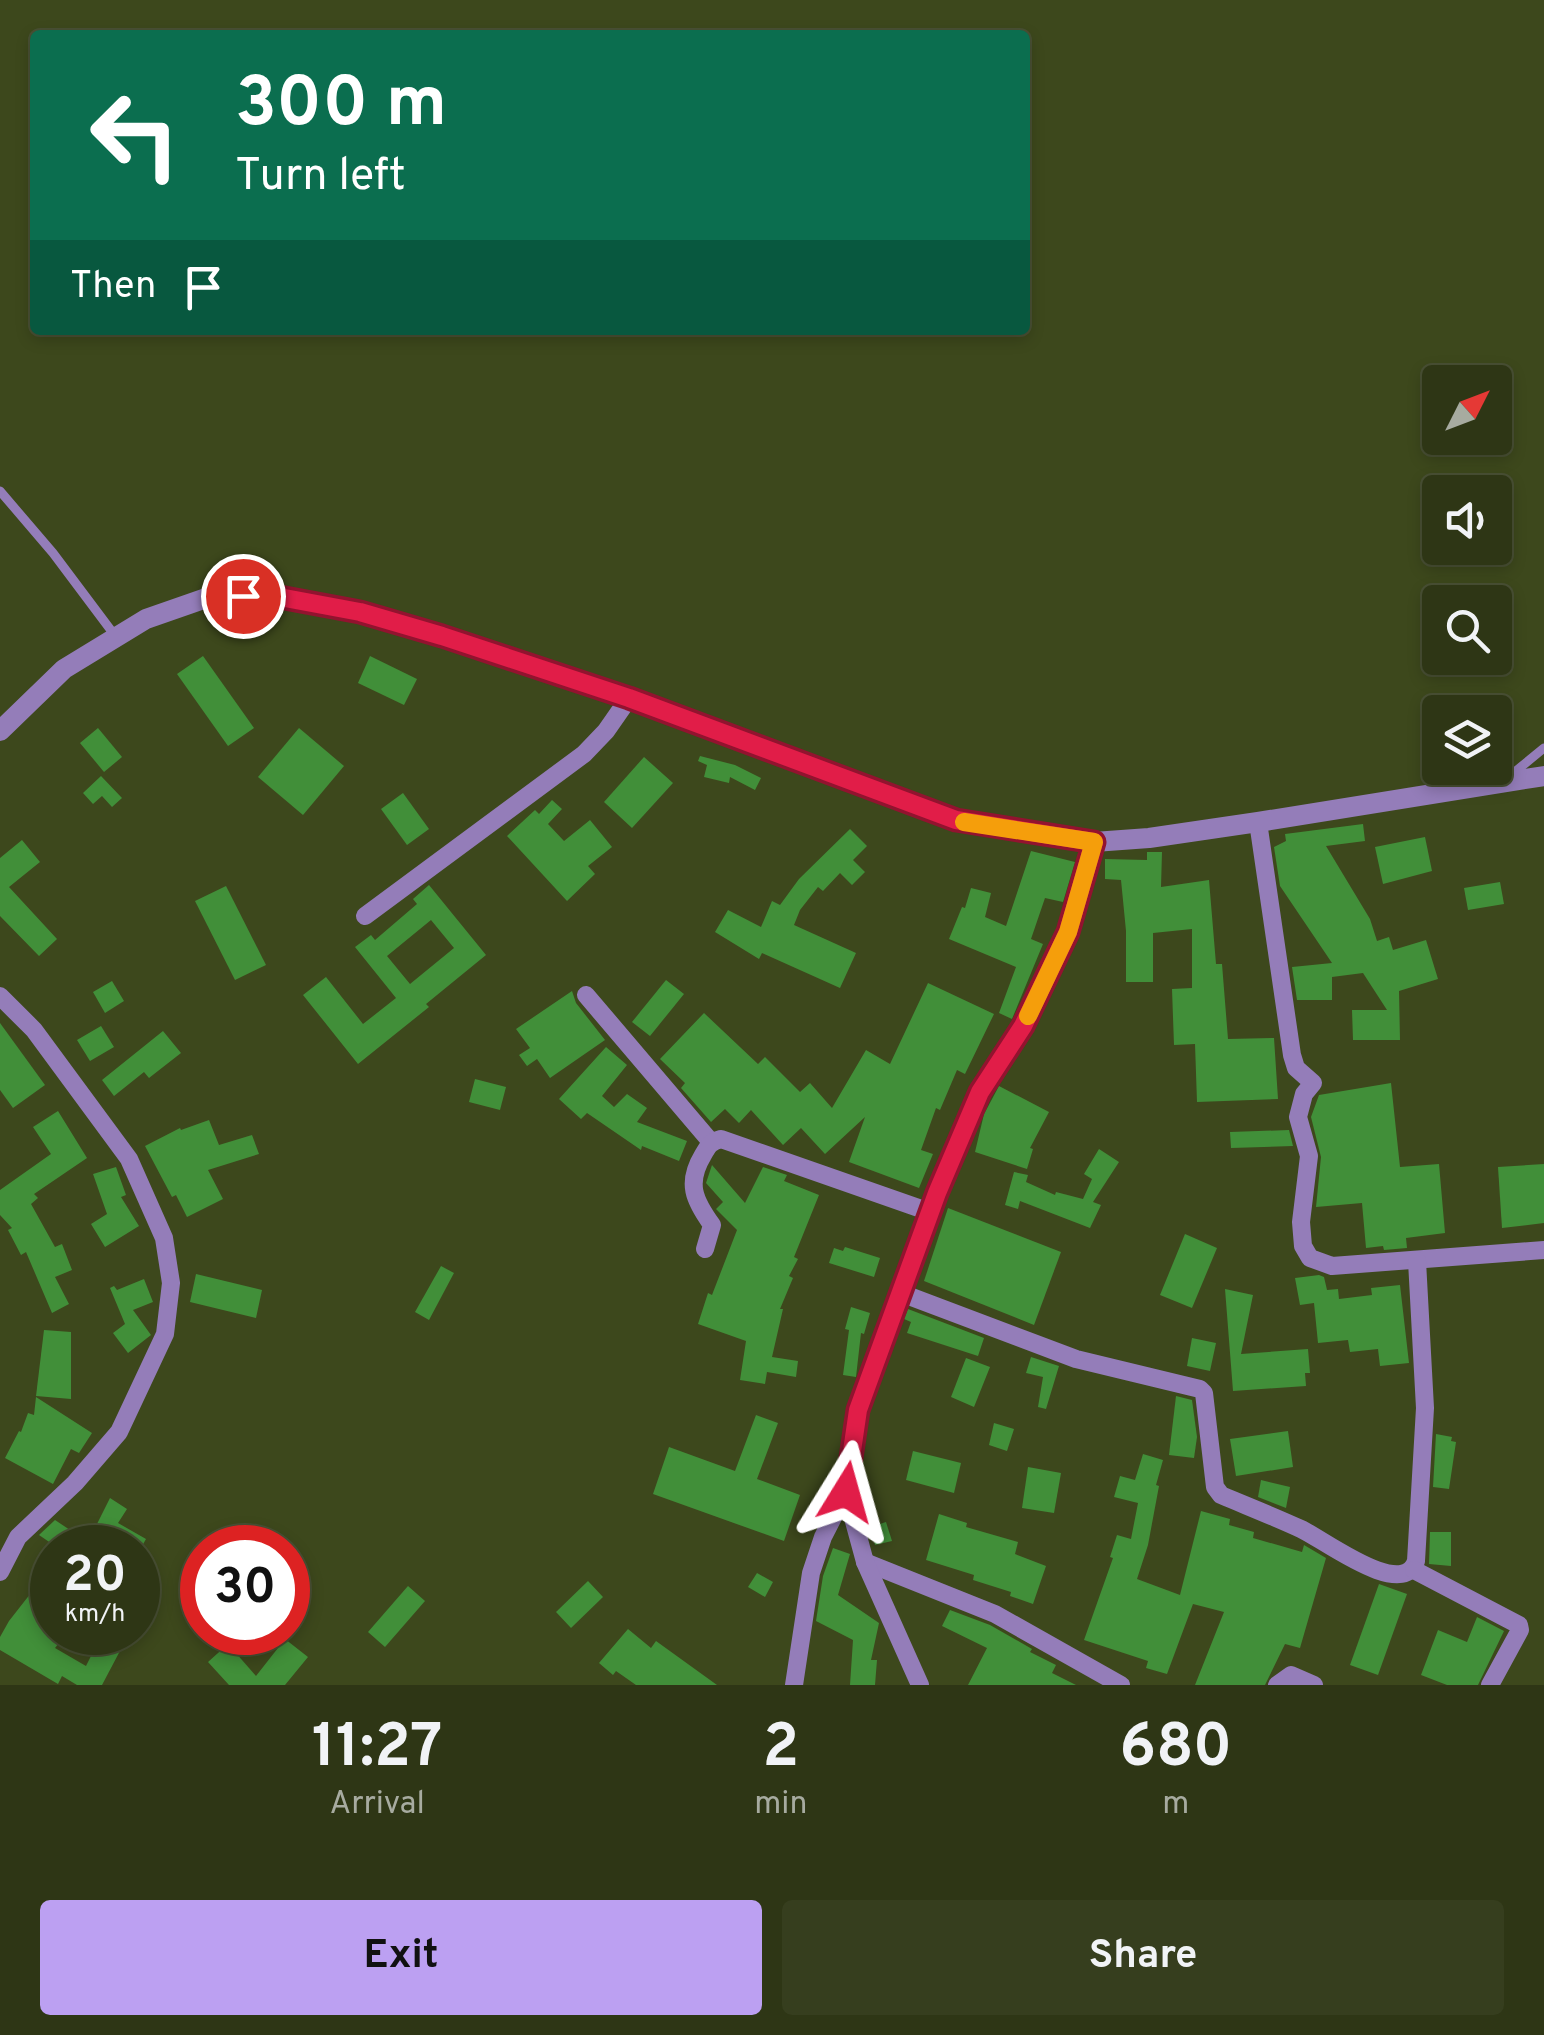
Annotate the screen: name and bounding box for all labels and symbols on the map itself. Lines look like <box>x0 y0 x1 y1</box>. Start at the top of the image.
north arrow <box>1422 365 1512 455</box>
pin <box>201 554 286 639</box>
position arrow <box>794 1440 898 1544</box>
speed limit sign: 30 <box>180 1525 310 1655</box>

